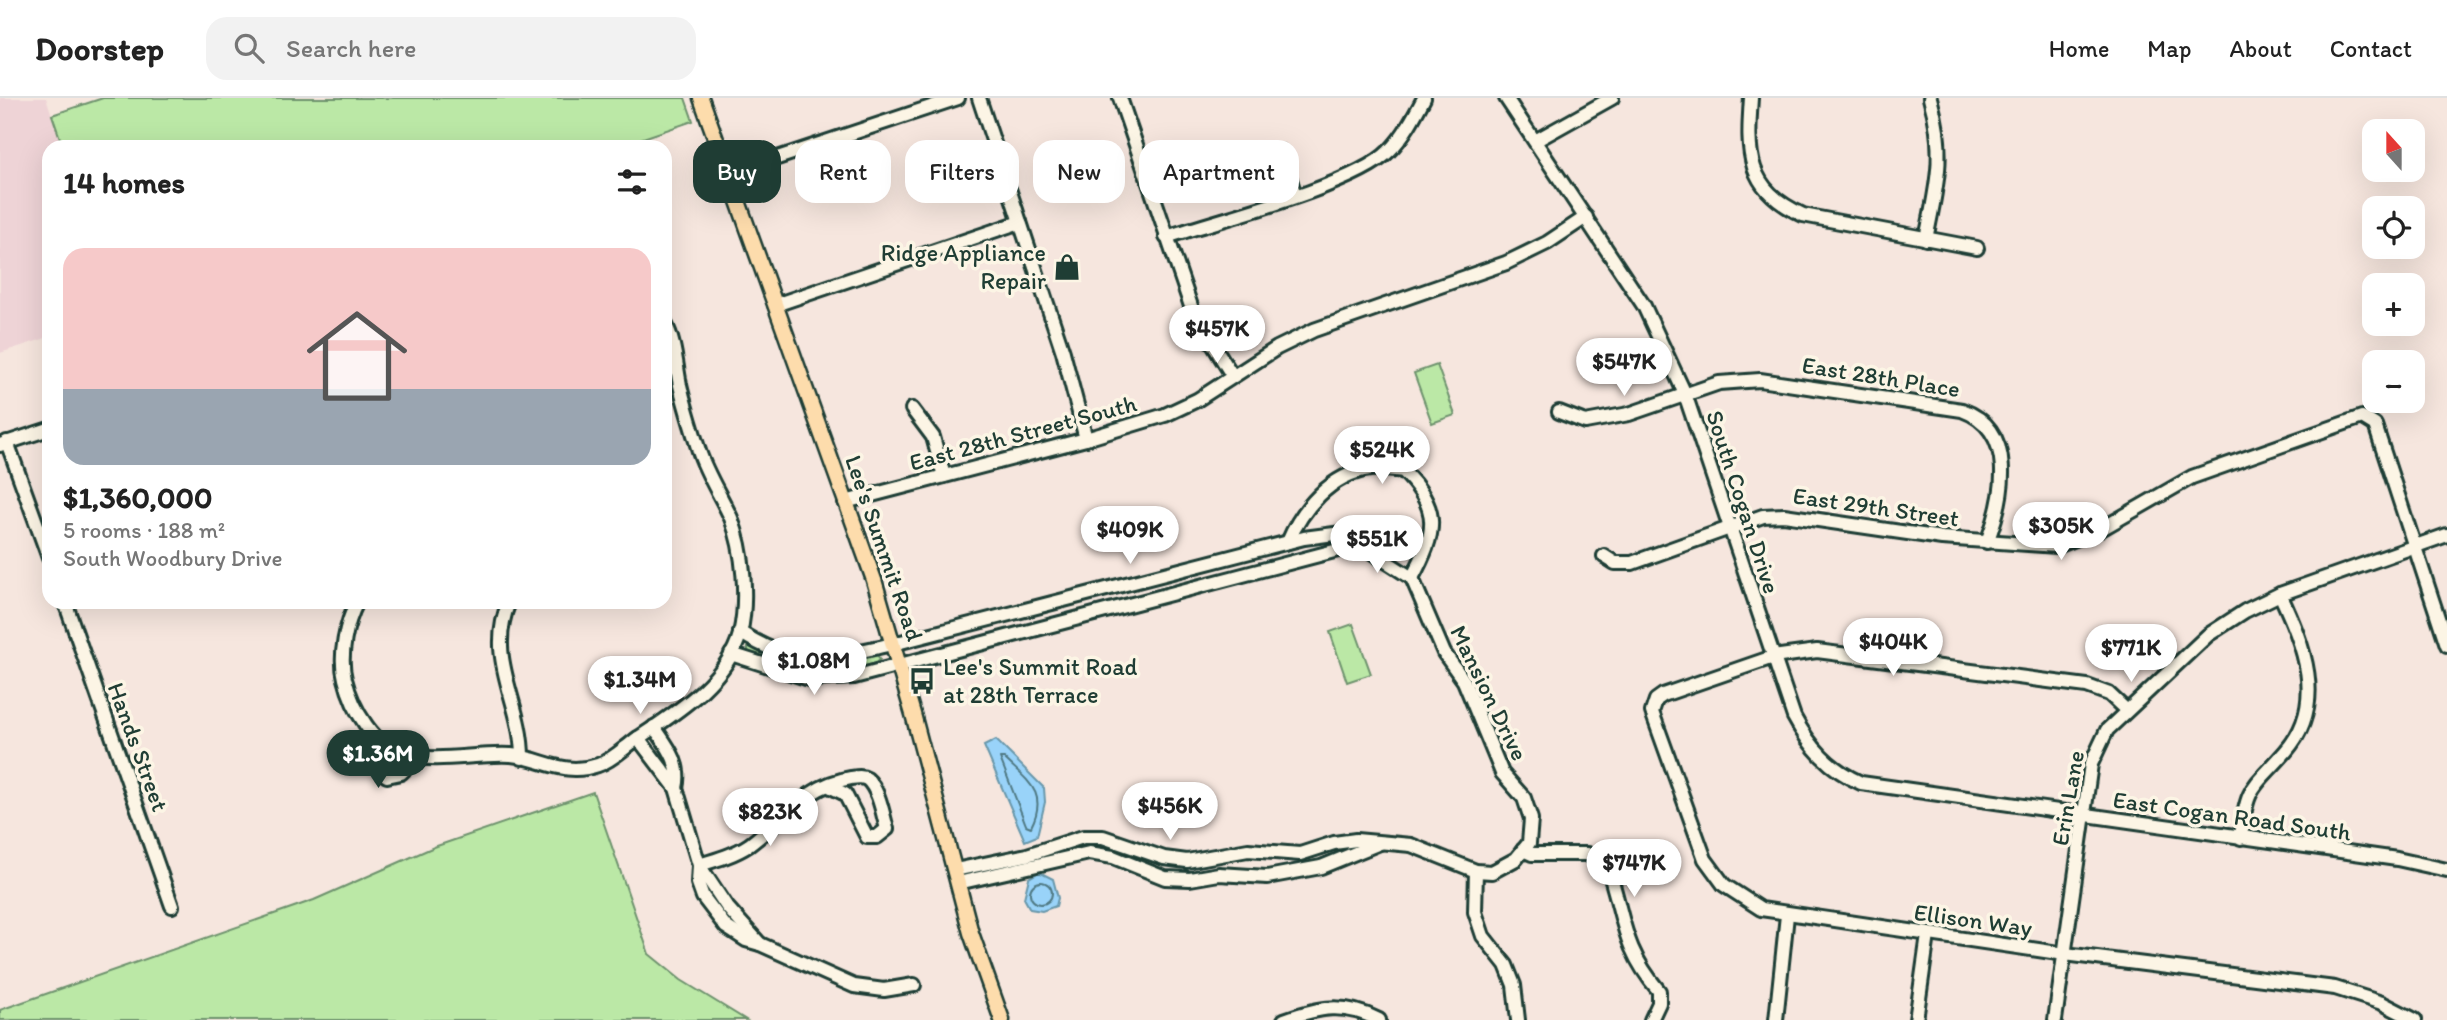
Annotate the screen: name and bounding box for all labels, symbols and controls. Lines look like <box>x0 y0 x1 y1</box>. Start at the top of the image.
search box <box>206 17 696 80</box>
text: Doorstep <box>35 29 164 68</box>
icon: search <box>230 29 268 67</box>
text: Search here <box>286 32 416 64</box>
text: Home <box>2049 34 2109 63</box>
text: Map <box>2147 34 2191 63</box>
text: About <box>2229 34 2292 63</box>
text: Contact <box>2330 34 2412 63</box>
north arrow <box>2362 119 2426 182</box>
map controls <box>2362 119 2425 413</box>
chip: Buy <box>693 140 781 203</box>
chip: Rent <box>795 140 891 203</box>
chip: Filters <box>905 140 1019 203</box>
chip: New <box>1033 140 1125 203</box>
chip: Apartment <box>1139 140 1299 203</box>
icon: filters <box>613 163 651 201</box>
text: 14 homes <box>63 164 185 201</box>
button: locate <box>2362 196 2425 259</box>
place label: Ridge Appliance Repair <box>881 238 1046 295</box>
shop icon: Ridge Appliance Repair <box>1052 252 1082 282</box>
button: + <box>2362 273 2425 336</box>
icon: home <box>294 293 420 419</box>
pin: $457K <box>1168 306 1266 365</box>
text: $457K <box>1185 314 1249 342</box>
pin: $547K <box>1575 338 1673 398</box>
text: $547K <box>1592 347 1656 375</box>
street label: East 28th Place <box>1800 350 1962 403</box>
button: − <box>2362 350 2425 413</box>
street label: East 28th Street South <box>906 388 1140 477</box>
street label: South Cogan Drive <box>1700 407 1787 597</box>
pin: $524K <box>1333 426 1431 486</box>
text: $524K <box>1350 435 1414 463</box>
street label: Lee's Summit Road <box>839 451 930 645</box>
text: $1,360,000 <box>63 479 213 516</box>
street label: East 29th Street <box>1791 481 1961 532</box>
pin: $305K <box>2012 503 2110 562</box>
pin: $409K <box>1081 506 1179 566</box>
text: $305K <box>2028 511 2094 539</box>
text: $409K <box>1097 515 1163 543</box>
text: 5 rooms · 188 m² <box>63 516 225 544</box>
pin: $551K <box>1328 516 1426 575</box>
text: $551K <box>1346 524 1408 552</box>
text: South Woodbury Drive <box>63 544 283 572</box>
pin: $404K <box>1844 618 1942 678</box>
street label: Mansion Drive <box>1444 620 1535 765</box>
pin: $771K <box>2082 624 2180 684</box>
text: $404K <box>1859 627 1927 655</box>
text: $771K <box>2101 633 2161 661</box>
pin: $1.08M <box>757 638 871 697</box>
text: $1.08M <box>778 646 850 674</box>
place label: Lee's Summit Road at 28th Terrace <box>943 652 1138 709</box>
pin: $1.34M <box>583 656 697 716</box>
text: $1.34M <box>604 665 676 693</box>
bus stop icon: Lee's Summit Road at 28th Terrace <box>907 666 937 696</box>
street label: Hands Street <box>102 678 175 815</box>
pin: $1.36M <box>321 730 435 790</box>
text: $1.36M <box>343 739 413 767</box>
street label: Erin Lane <box>2045 748 2090 848</box>
pin: $456K <box>1121 782 1219 842</box>
street label: East Cogan Road South <box>2111 784 2353 847</box>
pin: $823K <box>721 788 819 848</box>
text: $456K <box>1138 791 1202 819</box>
text: $823K <box>738 797 802 825</box>
pin: $747K <box>1585 840 1683 899</box>
text: $747K <box>1603 848 1666 876</box>
street label: Ellison Way <box>1912 897 2034 942</box>

